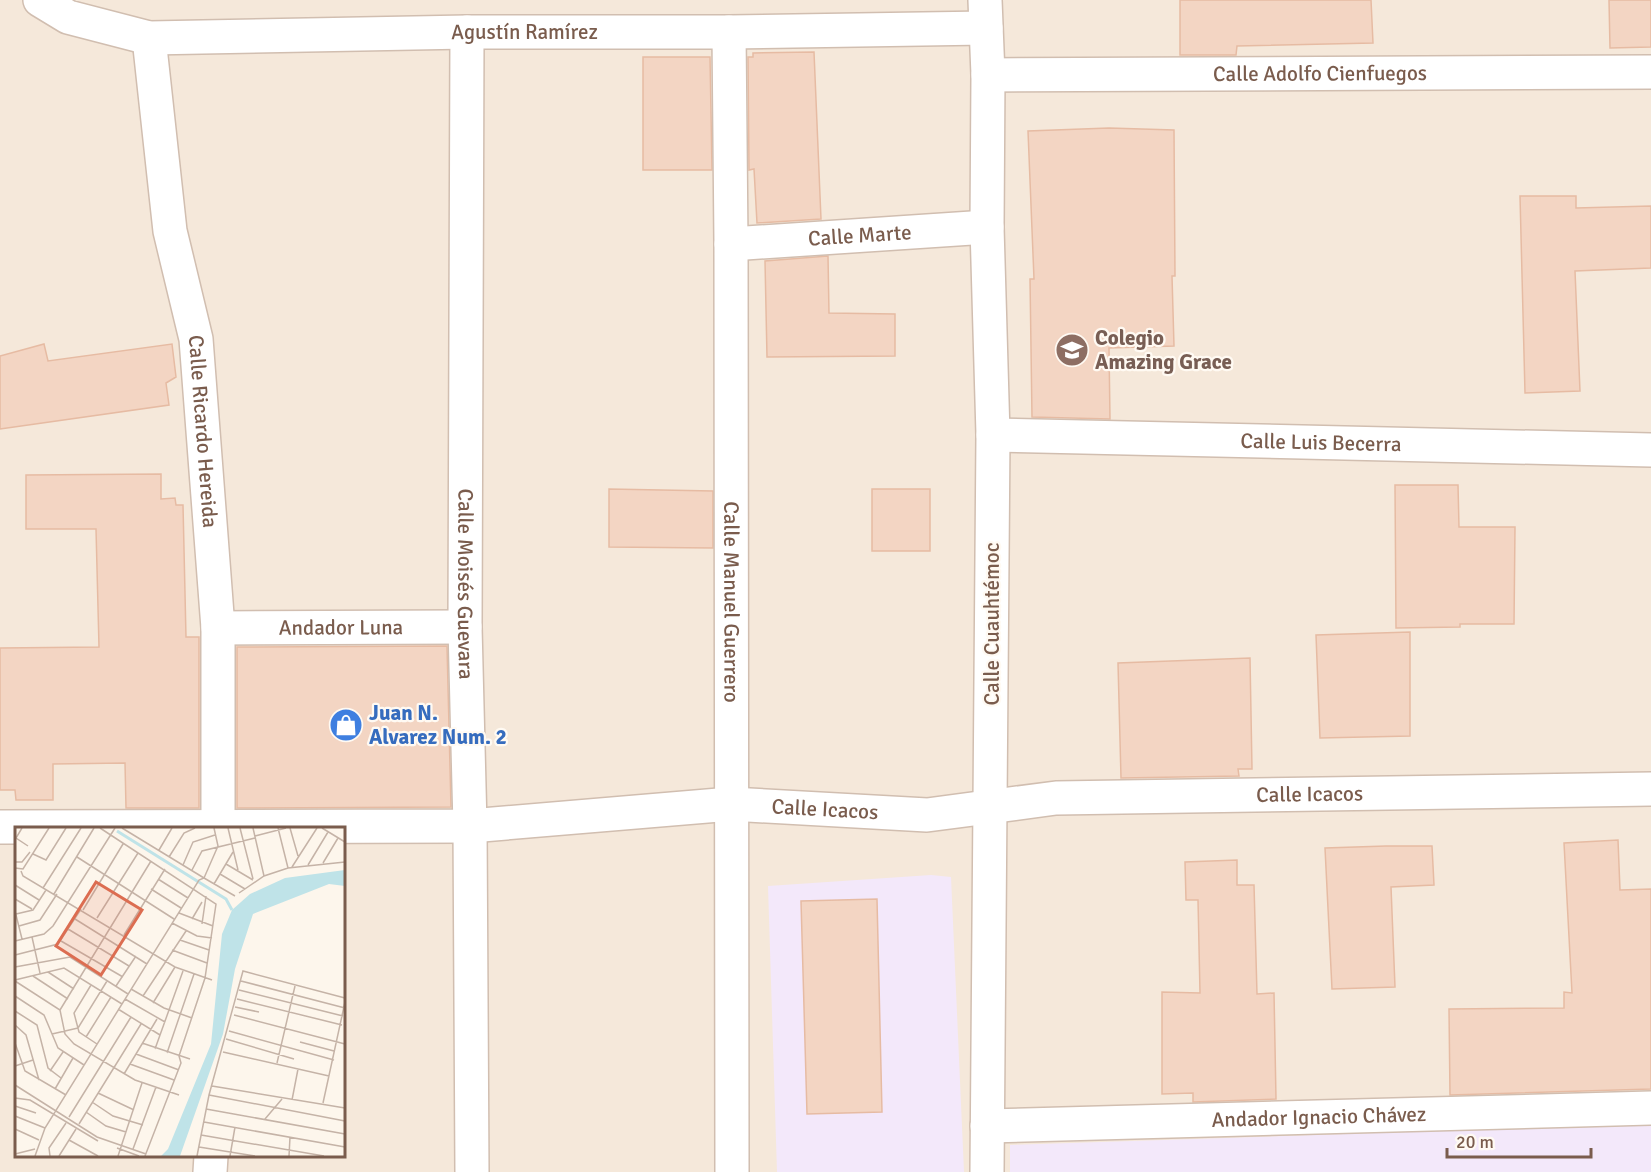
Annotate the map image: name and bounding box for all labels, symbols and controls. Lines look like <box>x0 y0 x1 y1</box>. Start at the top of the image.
street label: Agustín Ramírez <box>451 19 598 45</box>
street label: Calle Adolfo Cienfuegos <box>1213 60 1427 87</box>
street label: Calle Marte <box>807 219 912 252</box>
place label: Colegio Amazing Grace <box>1095 325 1232 375</box>
school or university icon: Colegio Amazing Grace <box>1054 332 1090 368</box>
street label: Calle Ricardo Hereida <box>183 334 223 529</box>
street label: Calle Luis Becerra <box>1240 428 1402 457</box>
street label: Calle Moisés Guevara <box>452 488 479 680</box>
street label: Calle Manuel Guerrero <box>718 501 744 703</box>
street label: Calle Cuauhtémoc <box>979 542 1005 706</box>
street label: Andador Luna <box>279 614 403 641</box>
place label: Juan N. Alvarez Num. 2 <box>369 700 507 750</box>
shop icon: Juan N. Alvarez Num. 2 <box>328 707 364 743</box>
street label: Calle Icacos <box>1256 780 1363 808</box>
street label: Calle Icacos <box>771 793 879 825</box>
inset map <box>15 827 345 1157</box>
street label: Andador Ignacio Chávez <box>1211 1101 1427 1133</box>
scale bar <box>1447 1121 1591 1159</box>
text: 20 m <box>1456 1131 1494 1153</box>

